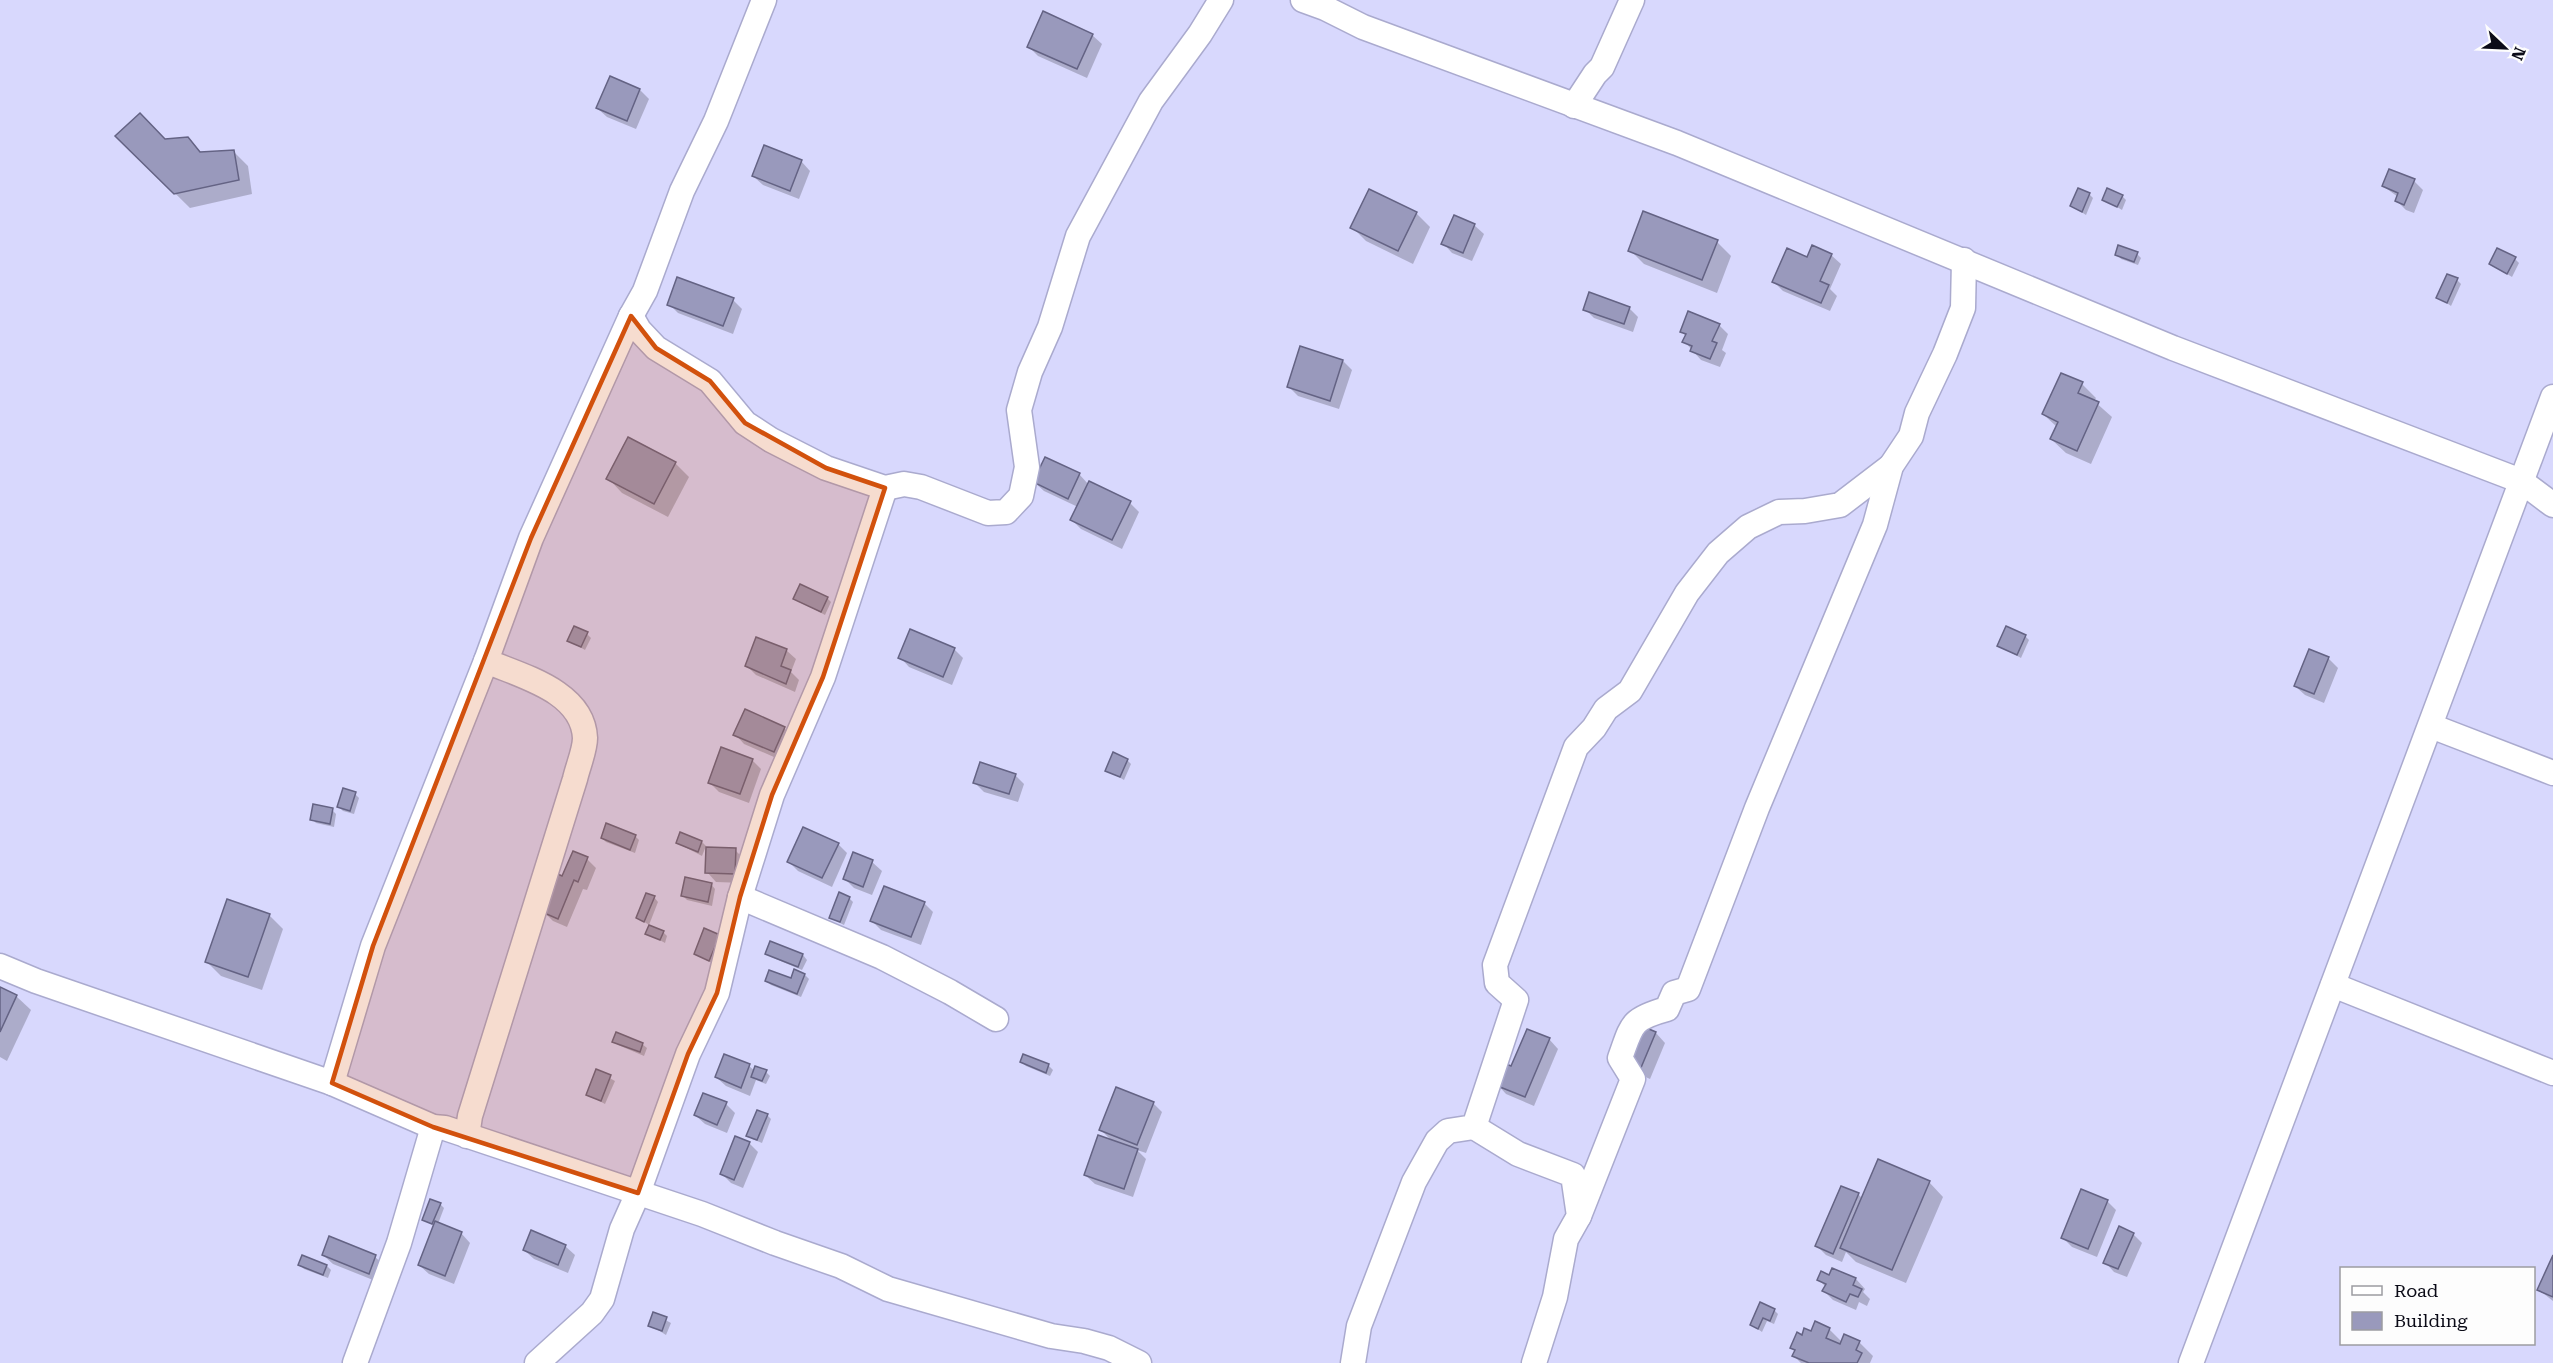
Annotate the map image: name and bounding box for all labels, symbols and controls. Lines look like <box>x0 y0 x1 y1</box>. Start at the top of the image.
north arrow <box>2475 18 2535 78</box>
text: N <box>2507 44 2530 63</box>
legend <box>2340 1267 2535 1345</box>
text: Road <box>2394 1280 2439 1301</box>
text: Building <box>2394 1310 2468 1331</box>

